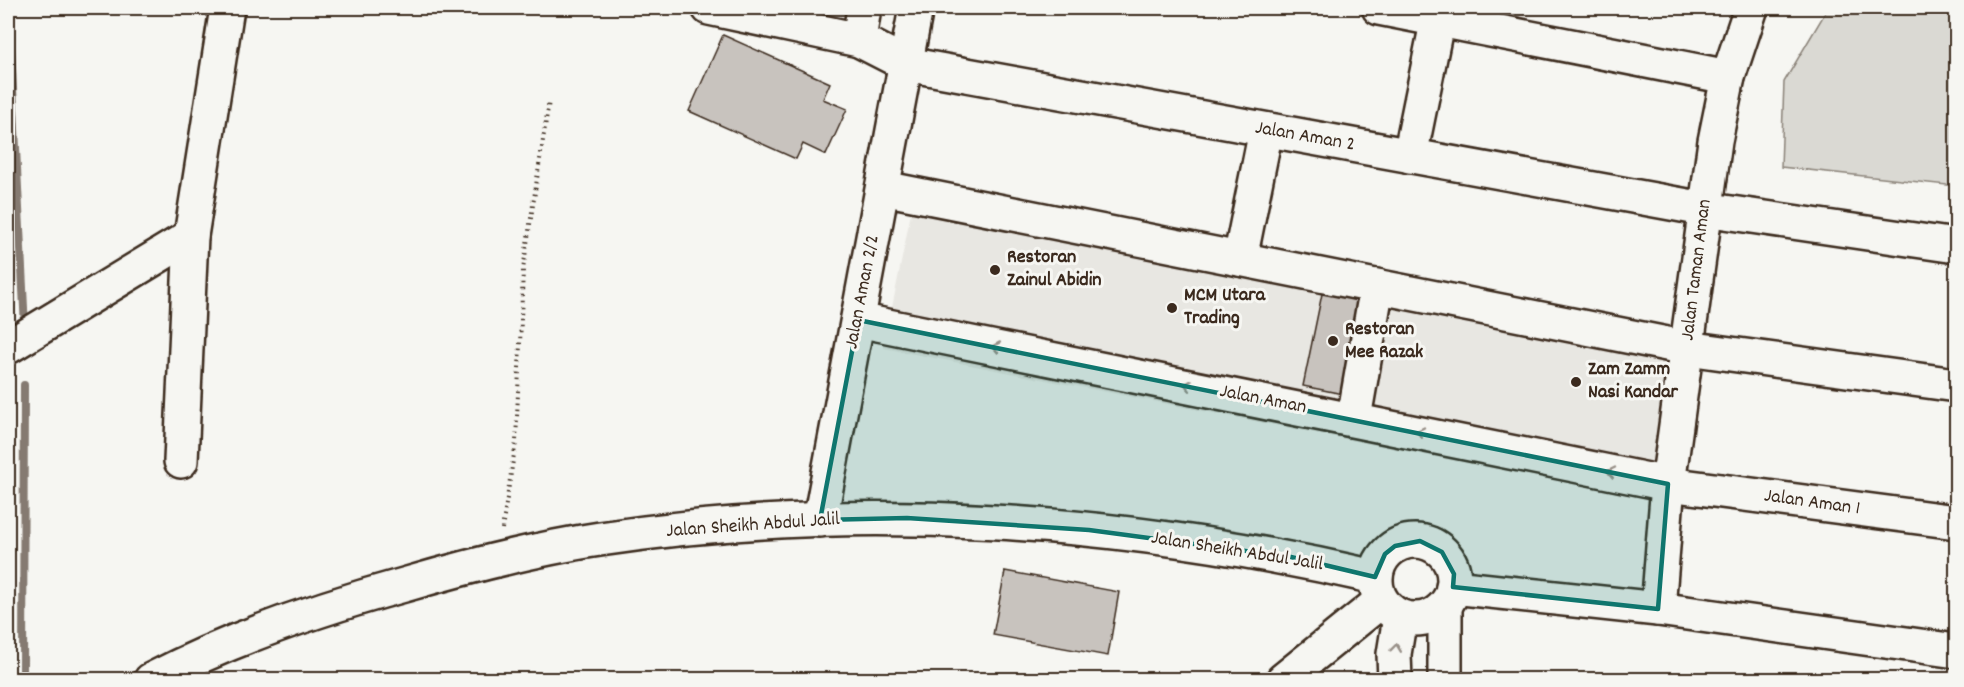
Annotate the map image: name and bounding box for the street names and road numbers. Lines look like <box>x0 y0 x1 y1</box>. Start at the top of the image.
street label: Jalan Aman 2 <box>1253 114 1357 160</box>
street label: Jalan Taman Aman <box>1674 198 1720 342</box>
street label: Jalan Aman 2/2 <box>838 233 888 351</box>
street label: Jalan Aman <box>1217 378 1309 422</box>
street label: Jalan Aman 1 <box>1762 482 1862 524</box>
street label: Jalan Sheikh Abdul Jalil <box>665 506 841 546</box>
street label: Jalan Sheikh Abdul Jalil <box>1149 525 1325 579</box>

